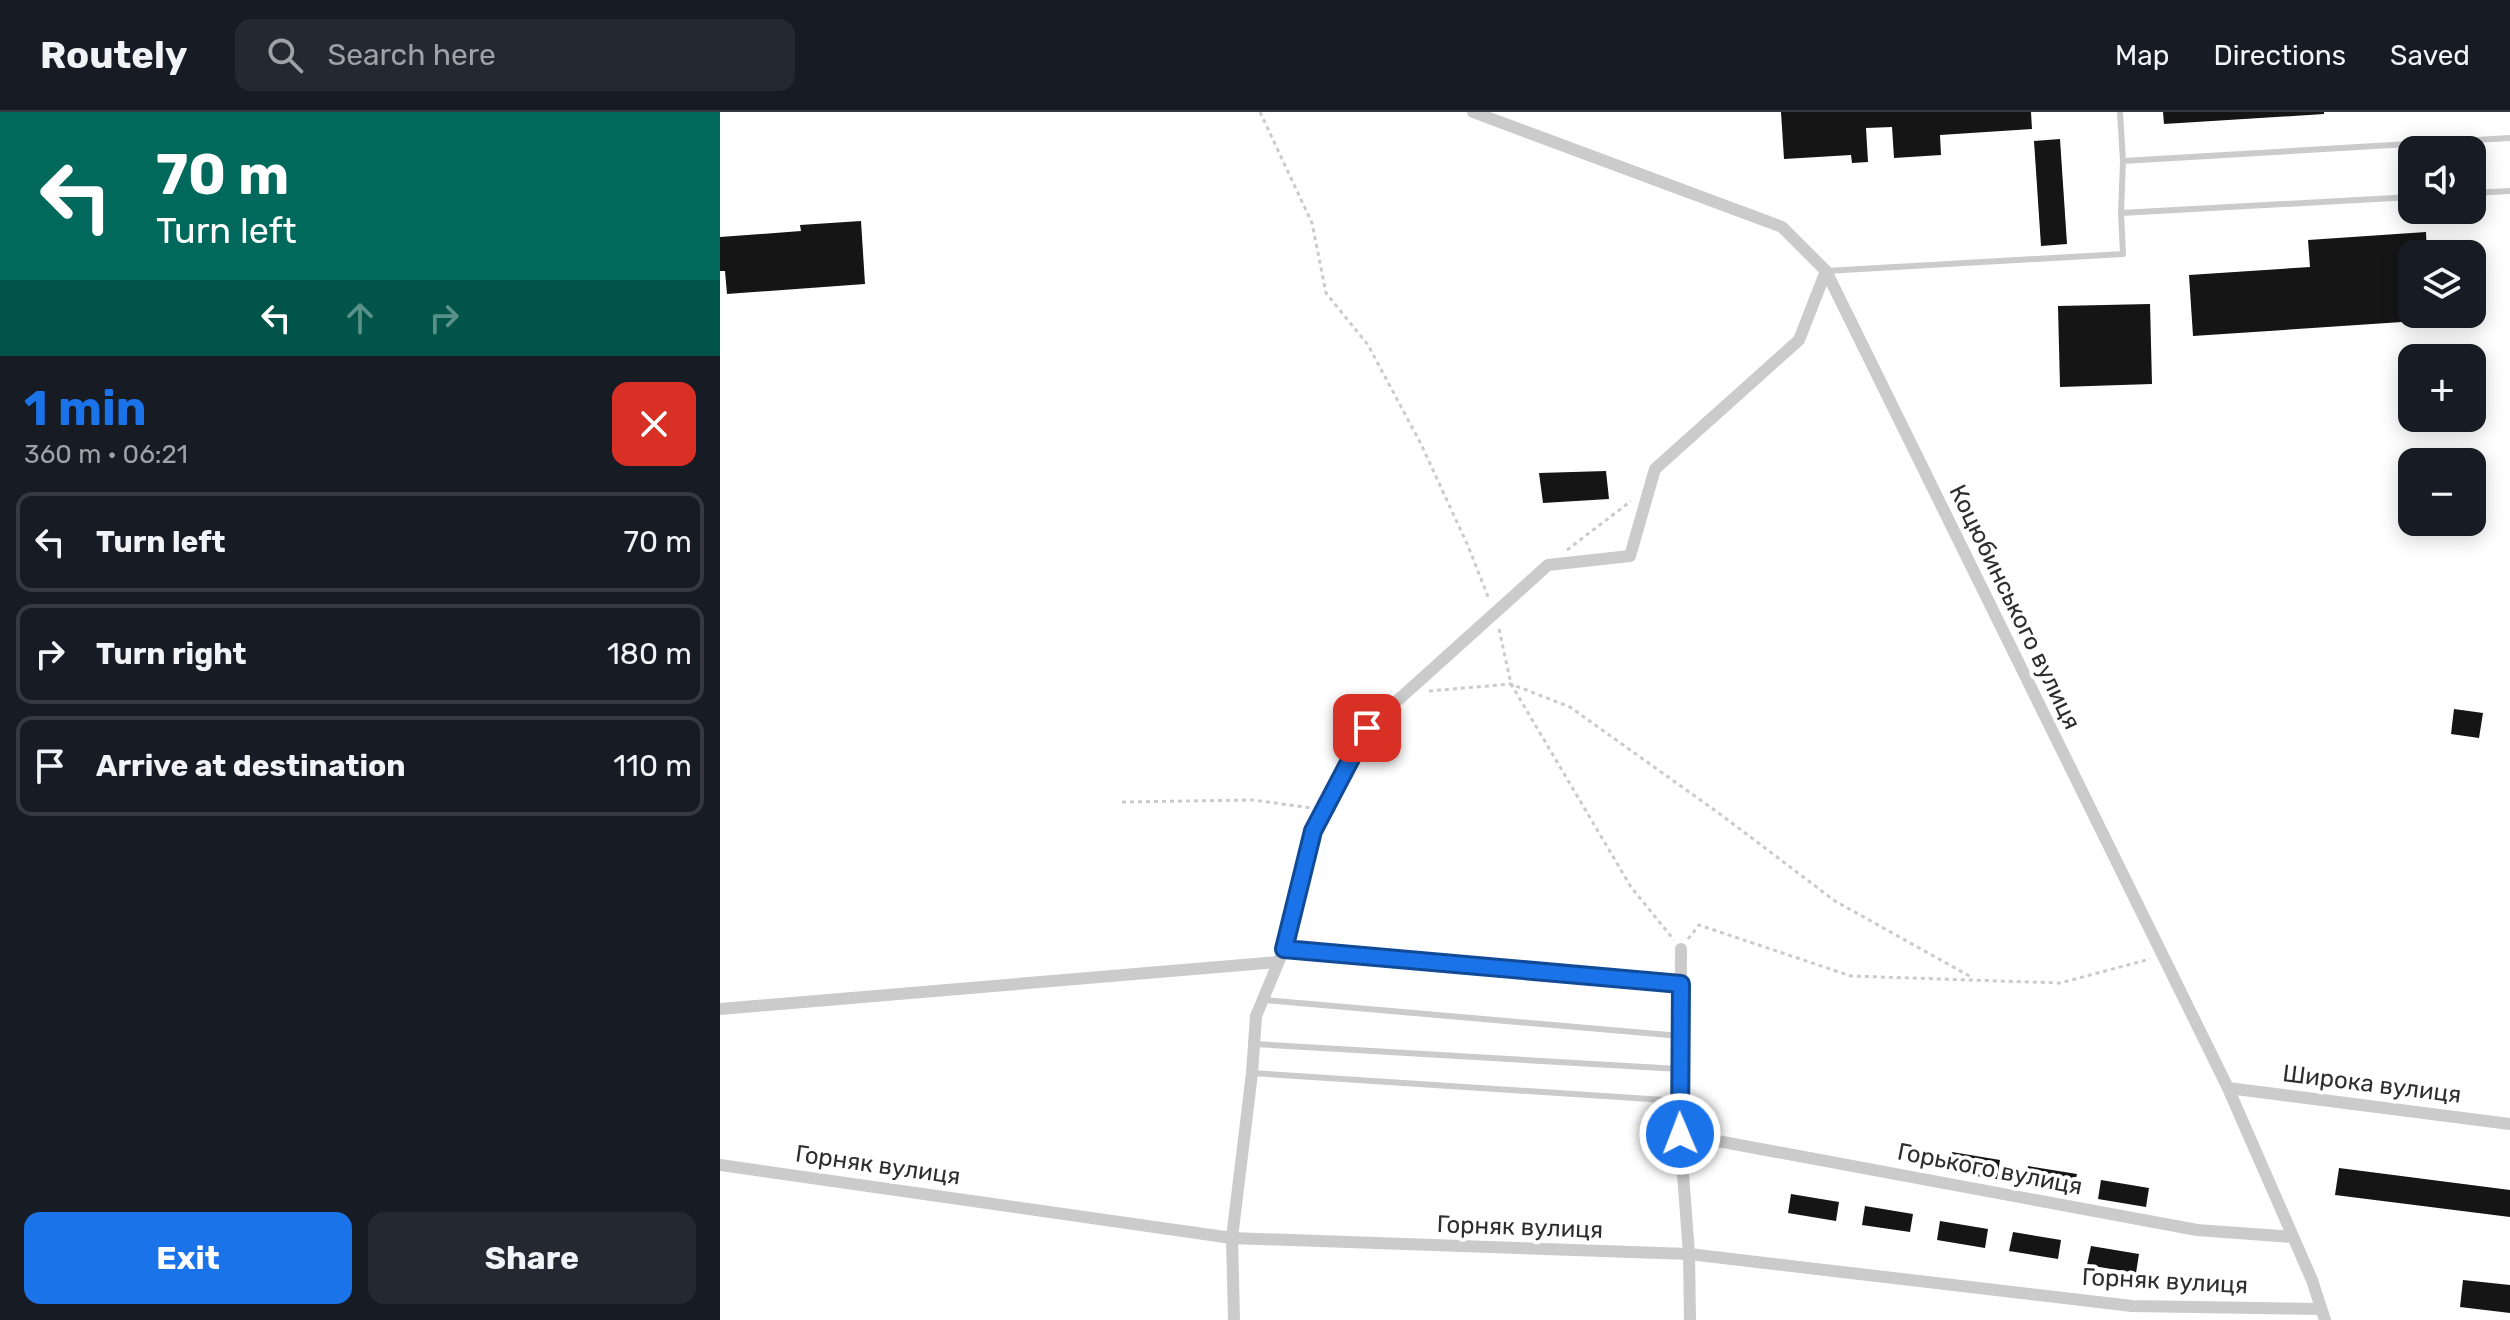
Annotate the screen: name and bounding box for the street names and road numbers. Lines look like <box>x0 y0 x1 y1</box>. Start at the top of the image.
street label: Коцюбинського вулиця <box>1943 480 2087 734</box>
street label: Широка вулиця <box>2281 1059 2463 1109</box>
street label: Горького вулиця <box>1895 1137 2085 1201</box>
street label: Горняк вулиця <box>794 1140 962 1190</box>
street label: Горняк вулиця <box>1436 1210 1604 1244</box>
street label: Горняк вулиця <box>2081 1263 2249 1299</box>

